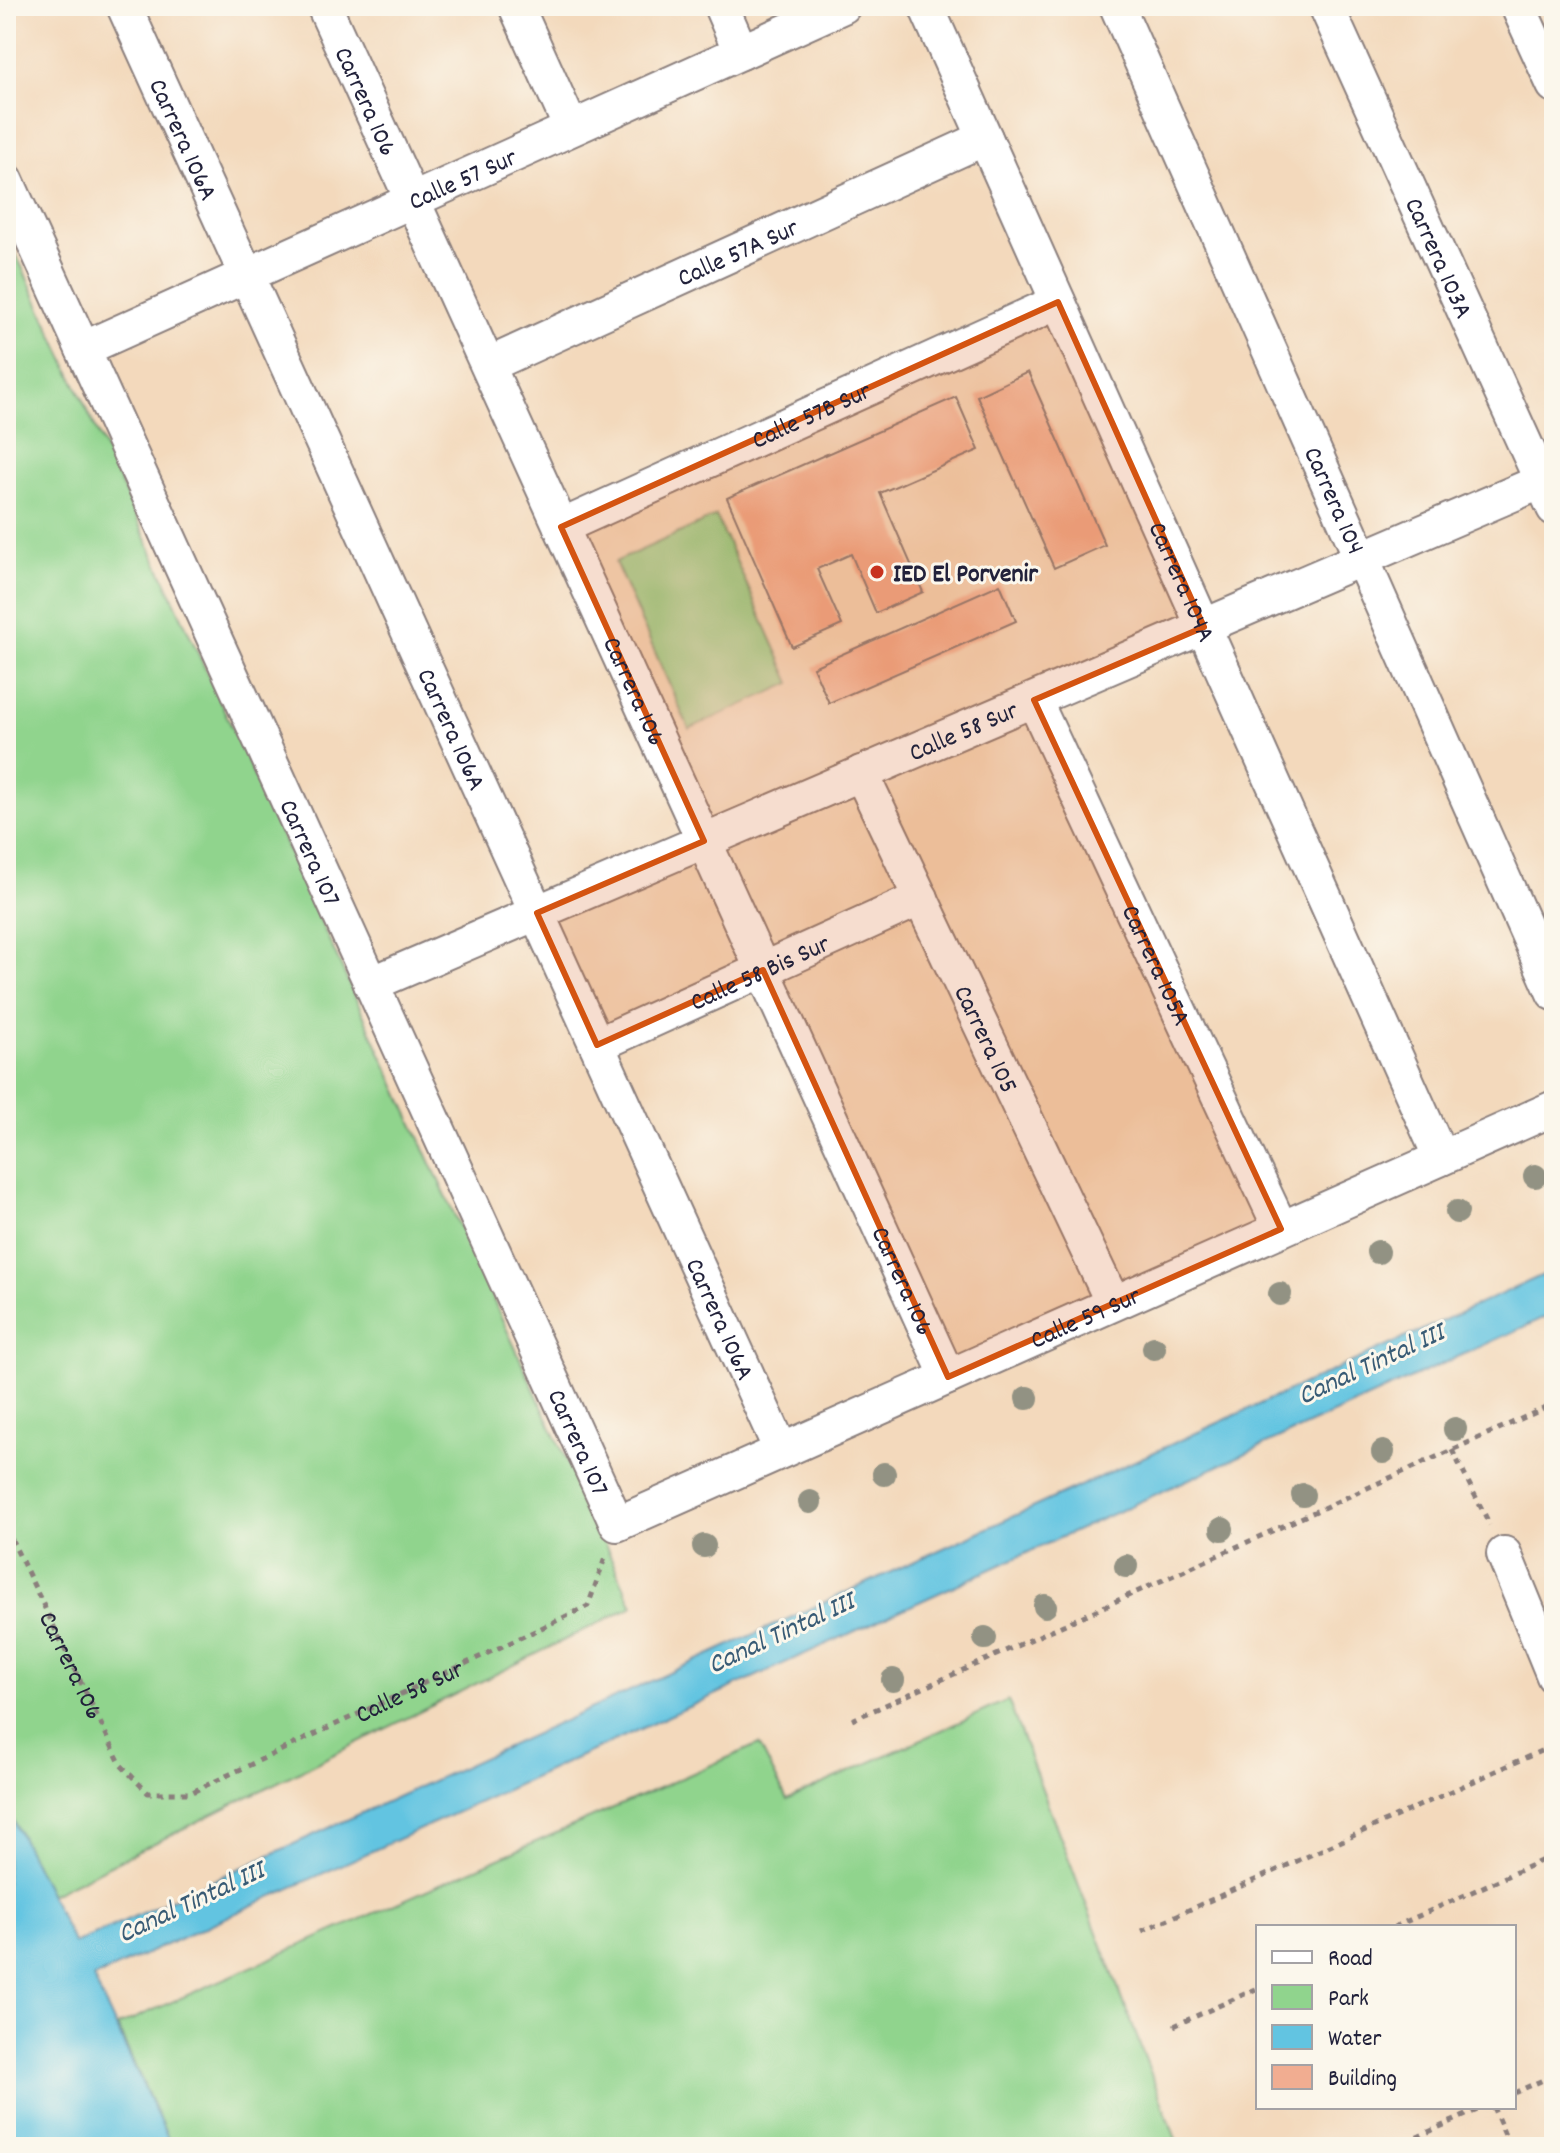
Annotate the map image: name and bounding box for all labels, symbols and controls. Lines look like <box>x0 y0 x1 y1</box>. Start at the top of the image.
street label: Carrera 106 <box>323 42 405 163</box>
street label: Carrera 106A <box>137 73 225 207</box>
street label: Calle 57 Sur <box>403 140 524 222</box>
street label: Carrera 103A <box>1393 192 1481 325</box>
street label: Calle 57A Sur <box>672 210 806 298</box>
street label: Calle 57B Sur <box>746 374 878 460</box>
street label: Carrera 104 <box>1292 441 1372 561</box>
street label: Carrera 104A <box>1137 516 1223 649</box>
place label: IED El Porvenir <box>893 557 1038 594</box>
marker: IED El Porvenir <box>868 563 886 581</box>
street label: Carrera 106 <box>591 631 673 752</box>
street label: Carrera 106A <box>406 663 493 797</box>
street label: Calle 58 Sur <box>904 693 1025 773</box>
street label: Carrera 107 <box>268 794 349 913</box>
street label: Carrera 105A <box>1110 899 1199 1033</box>
street label: Calle 58 Bis Sur <box>685 927 837 1022</box>
street label: Carrera 105 <box>943 980 1026 1100</box>
street label: Carrera 106 <box>860 1221 942 1342</box>
street label: Carrera 106A <box>674 1253 762 1387</box>
street label: Calle 59 Sur <box>1025 1279 1147 1360</box>
water label: Canal Tintal III <box>1292 1314 1455 1418</box>
street label: Carrera 107 <box>536 1384 617 1503</box>
water label: Canal Tintal III <box>702 1583 865 1687</box>
street label: Carrera 106 <box>27 1606 111 1727</box>
street label: Calle 58 Sur <box>350 1652 471 1735</box>
water label: Canal Tintal III <box>112 1852 275 1956</box>
legend <box>1256 1925 1516 2109</box>
text: Road <box>1328 1943 1373 1977</box>
text: Park <box>1328 1983 1369 2017</box>
text: Water <box>1328 2023 1381 2057</box>
text: Building <box>1328 2063 1397 2097</box>

